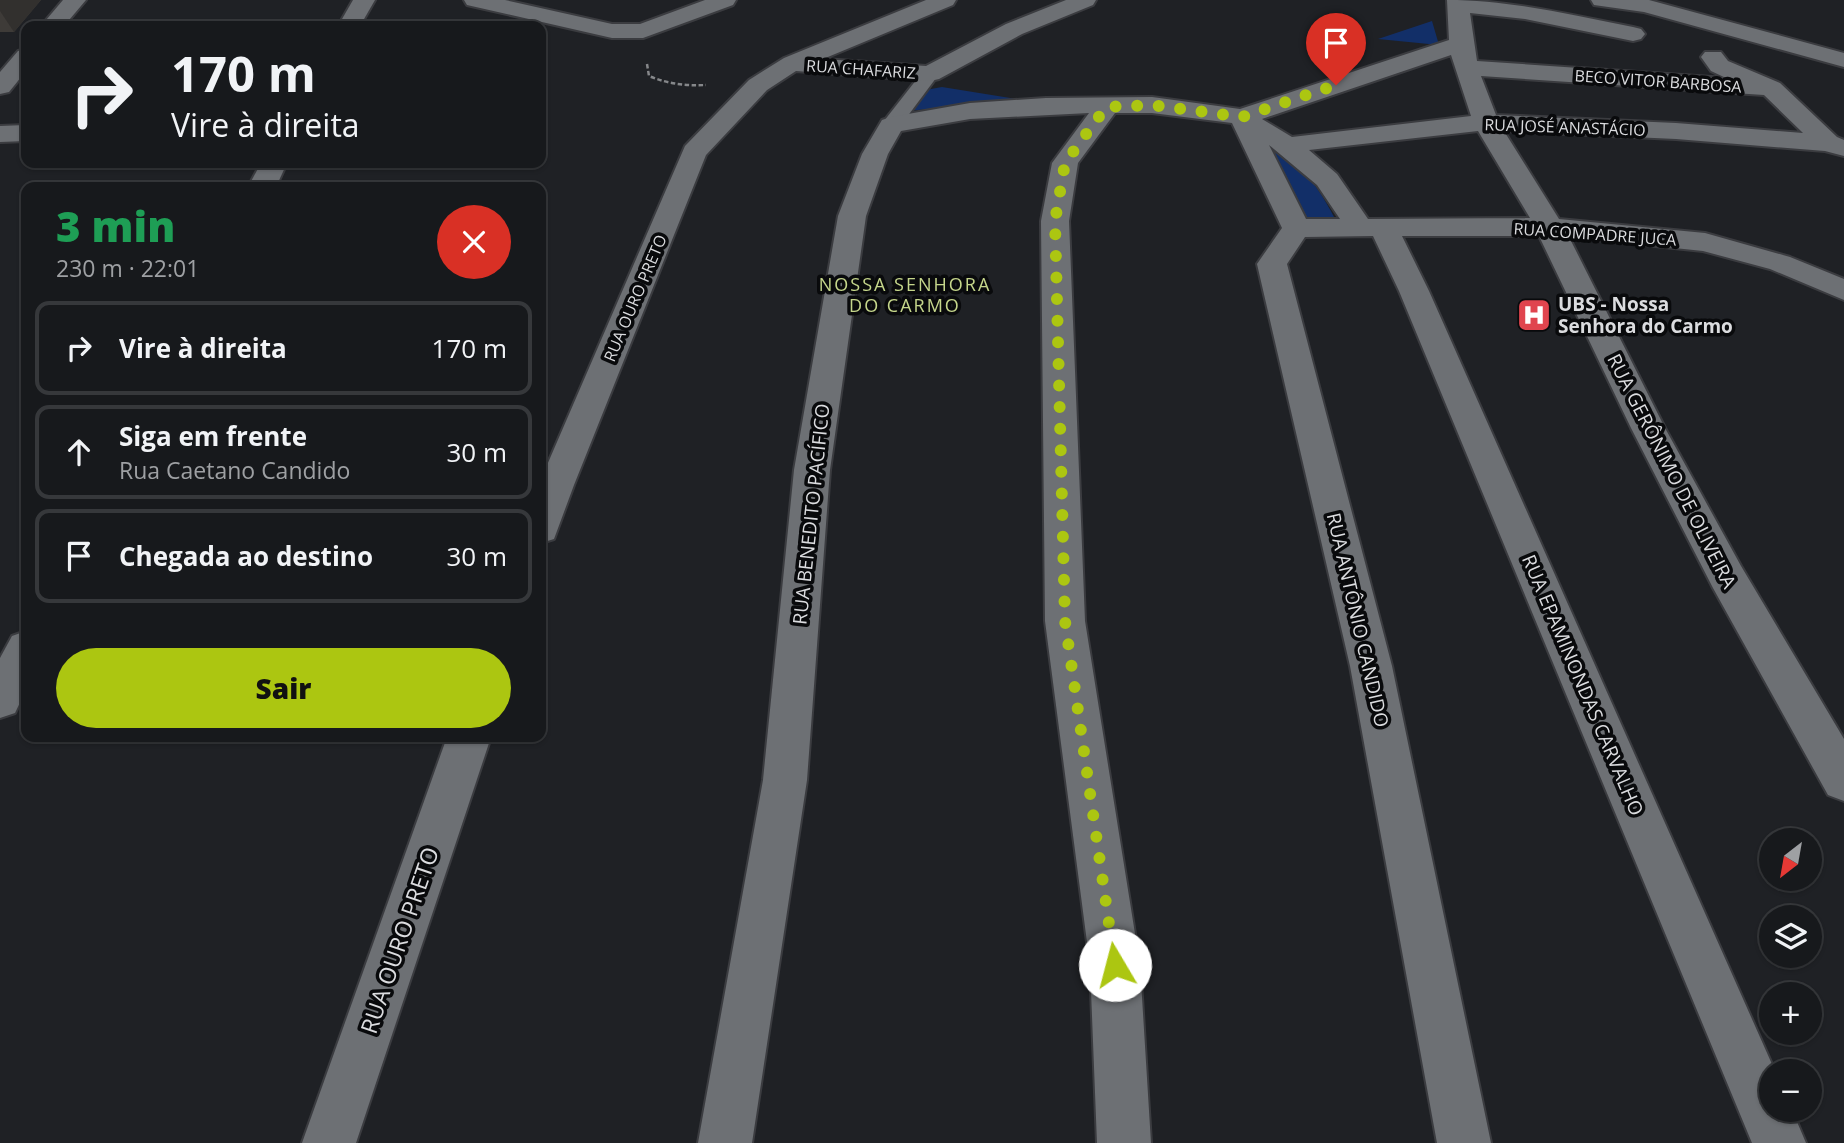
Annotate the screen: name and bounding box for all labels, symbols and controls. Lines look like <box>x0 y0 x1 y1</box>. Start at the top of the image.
pin <box>1306 13 1366 85</box>
icon: arrive <box>1317 24 1355 62</box>
text: 170 m <box>171 40 316 106</box>
icon: right <box>56 49 147 140</box>
street label: RUA CHAFARIZ <box>806 54 916 84</box>
street label: BECO VITOR BARBOSA <box>1574 64 1743 98</box>
text: Vire à direita <box>171 103 360 146</box>
street label: RUA JOSÉ ANASTÁCIO <box>1484 113 1646 141</box>
text: 3 min <box>56 197 175 254</box>
button: close <box>437 205 511 279</box>
street label: RUA COMPADRE JUCA <box>1513 217 1678 251</box>
street label: RUA OURO PRETO <box>598 231 672 365</box>
text: 230 m · 22:01 <box>56 252 199 284</box>
district label: NOSSA SENHORA DO CARMO <box>819 272 991 317</box>
place label: UBS - Nossa Senhora do Carmo <box>1558 291 1733 339</box>
hospital icon: UBS - Nossa Senhora do Carmo <box>1515 296 1553 334</box>
icon: right <box>60 329 98 367</box>
text: Vire à direita <box>119 330 287 366</box>
text: 170 m <box>432 330 507 366</box>
street label: RUA GERÔNIMO DE OLIVEIRA <box>1601 349 1743 593</box>
street label: RUA BENEDITO PACÍFICO <box>786 402 836 626</box>
text: Siga em frente <box>119 418 307 454</box>
icon: ahead <box>60 433 98 471</box>
text: 30 m <box>446 434 507 470</box>
text: Rua Caetano Candido <box>119 454 350 486</box>
street label: RUA ANTÔNIO CANDIDO <box>1321 510 1395 730</box>
icon: arrive <box>60 537 98 575</box>
text: Chegada ao destino <box>119 538 373 574</box>
text: 30 m <box>446 538 507 574</box>
street label: RUA EPAMINONDAS CARVALHO <box>1516 550 1650 820</box>
button: Sair <box>56 648 511 728</box>
north arrow <box>1759 828 1822 891</box>
map controls <box>1759 828 1822 1122</box>
street label: RUA OURO PRETO <box>352 842 446 1038</box>
button: layers <box>1759 905 1822 968</box>
position arrow <box>1078 928 1152 1002</box>
button: + <box>1759 982 1822 1045</box>
button: − <box>1759 1059 1822 1122</box>

